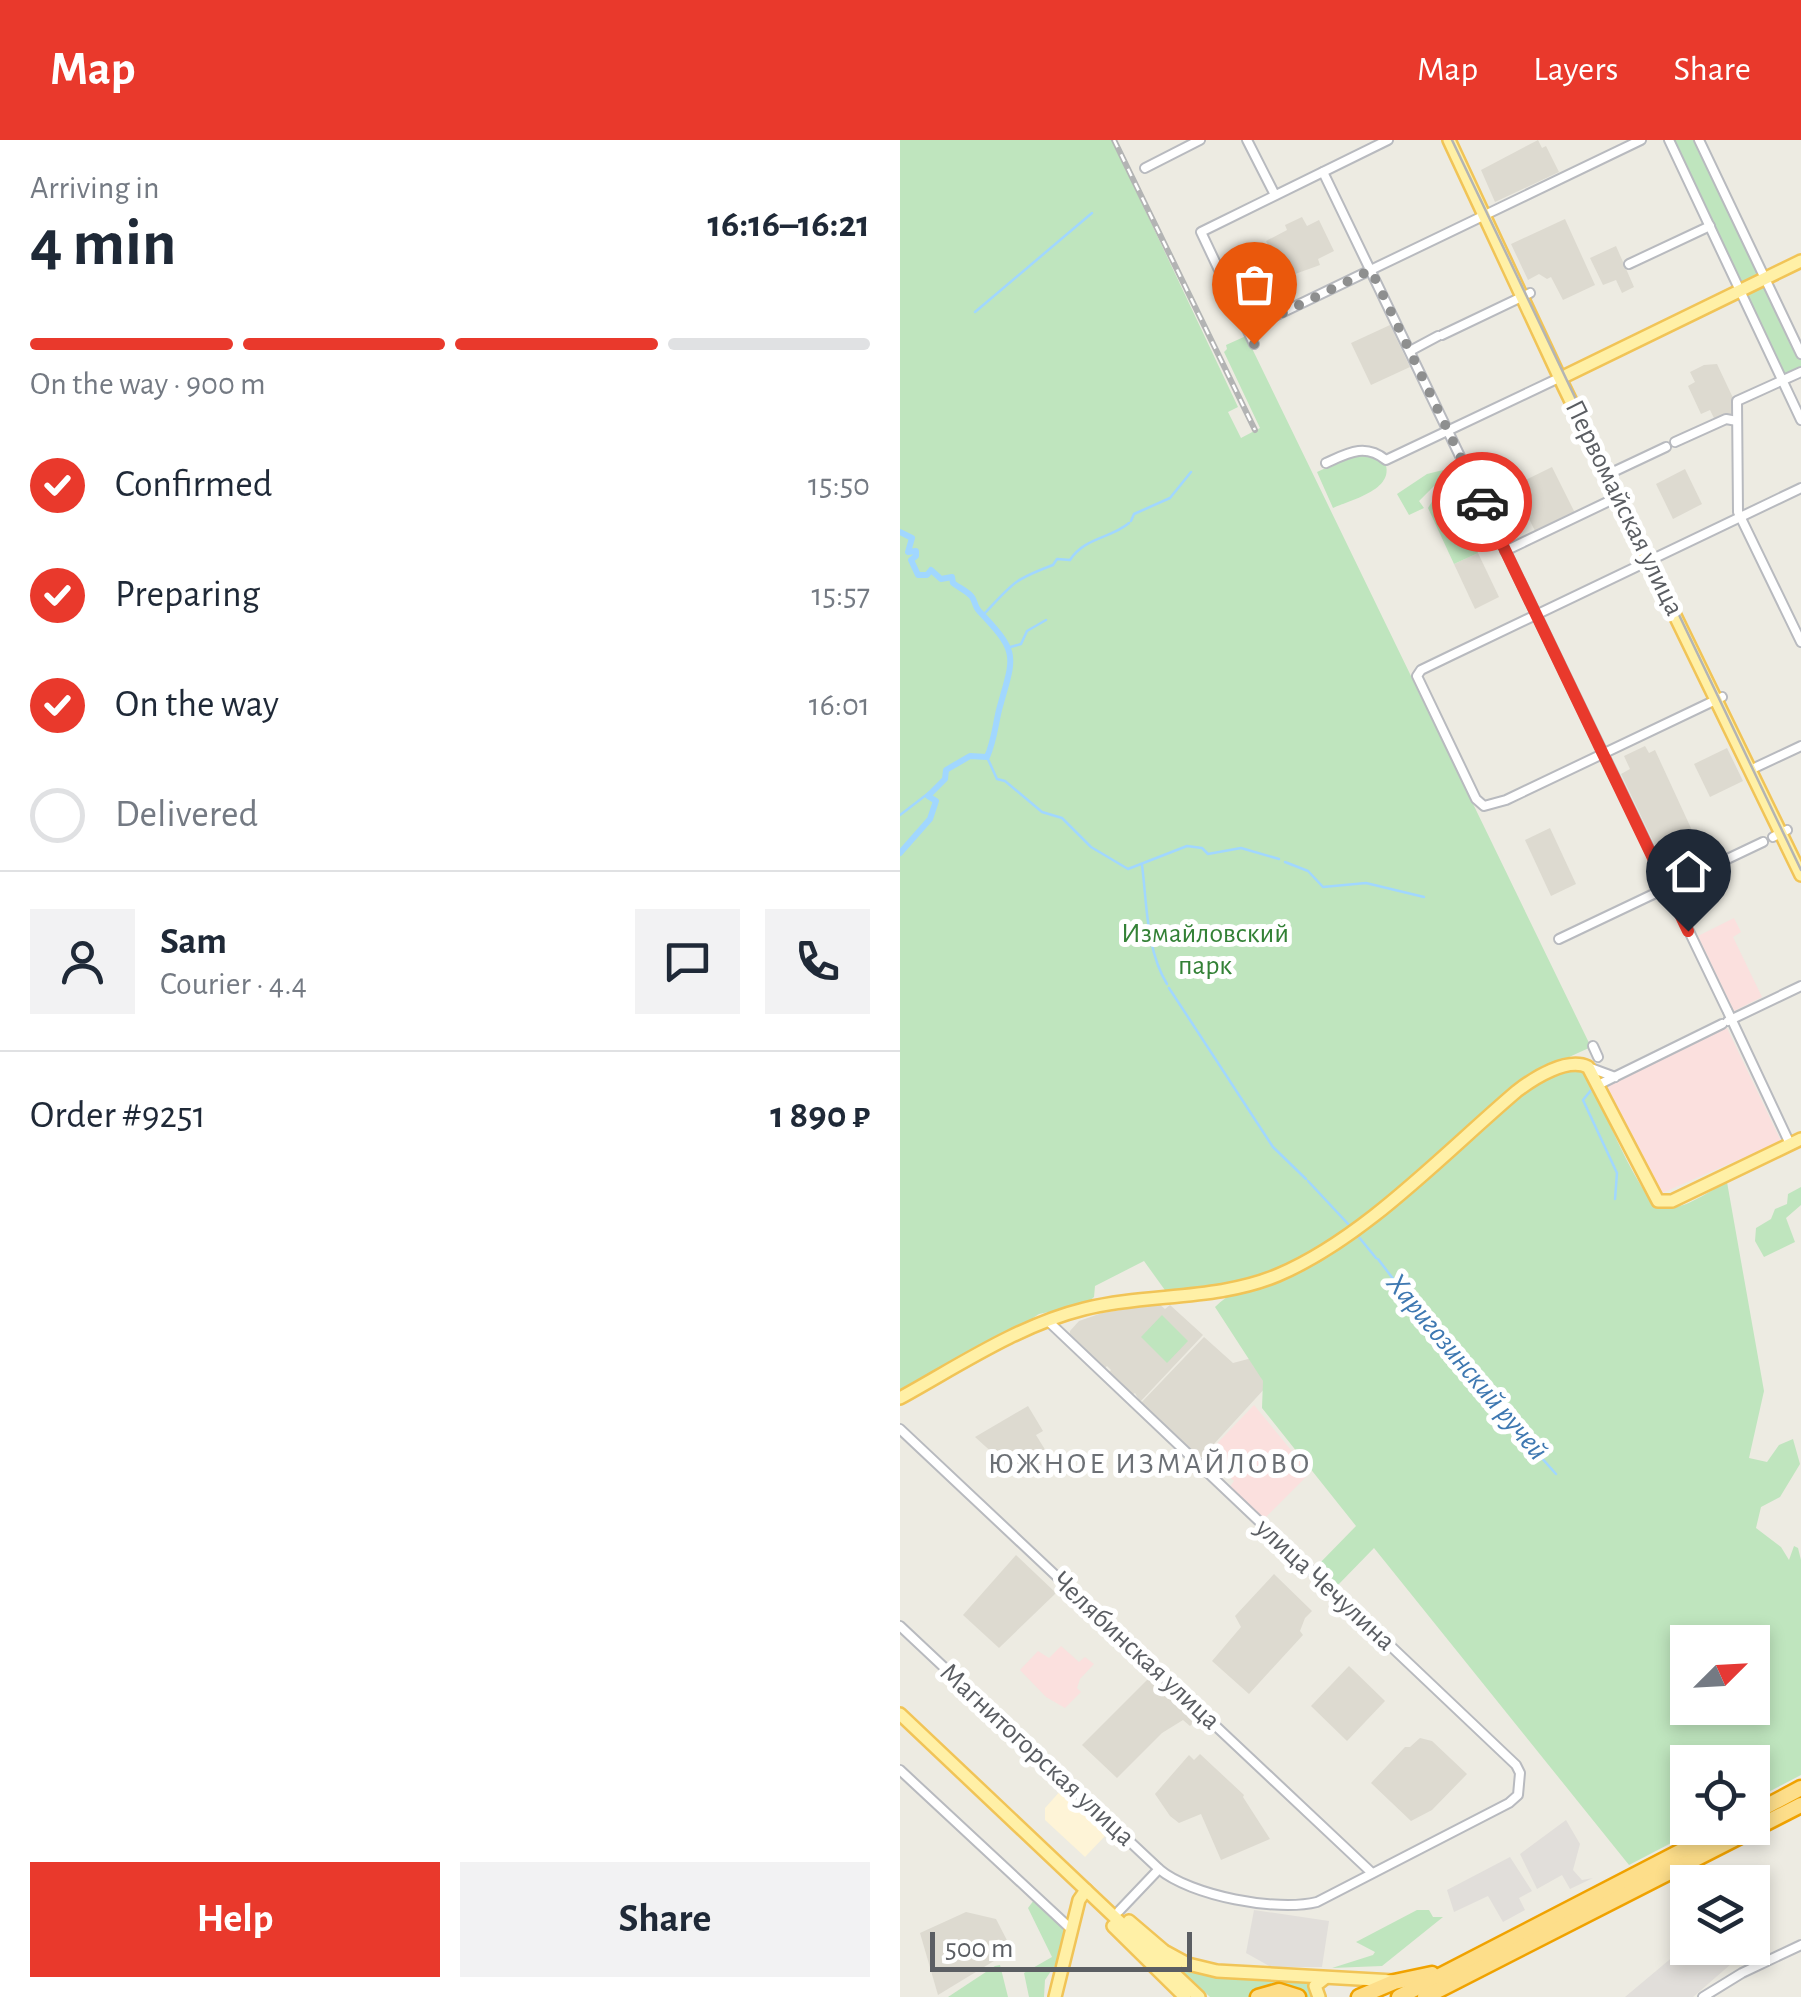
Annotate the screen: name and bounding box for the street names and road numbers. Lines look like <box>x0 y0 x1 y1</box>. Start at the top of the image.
street label: Первомайская улица <box>1560 396 1688 620</box>
street label: улица Чечулина <box>1249 1513 1400 1656</box>
street label: Челябинская улица <box>1047 1567 1225 1736</box>
street label: Магнитогорская улица <box>935 1658 1140 1852</box>

